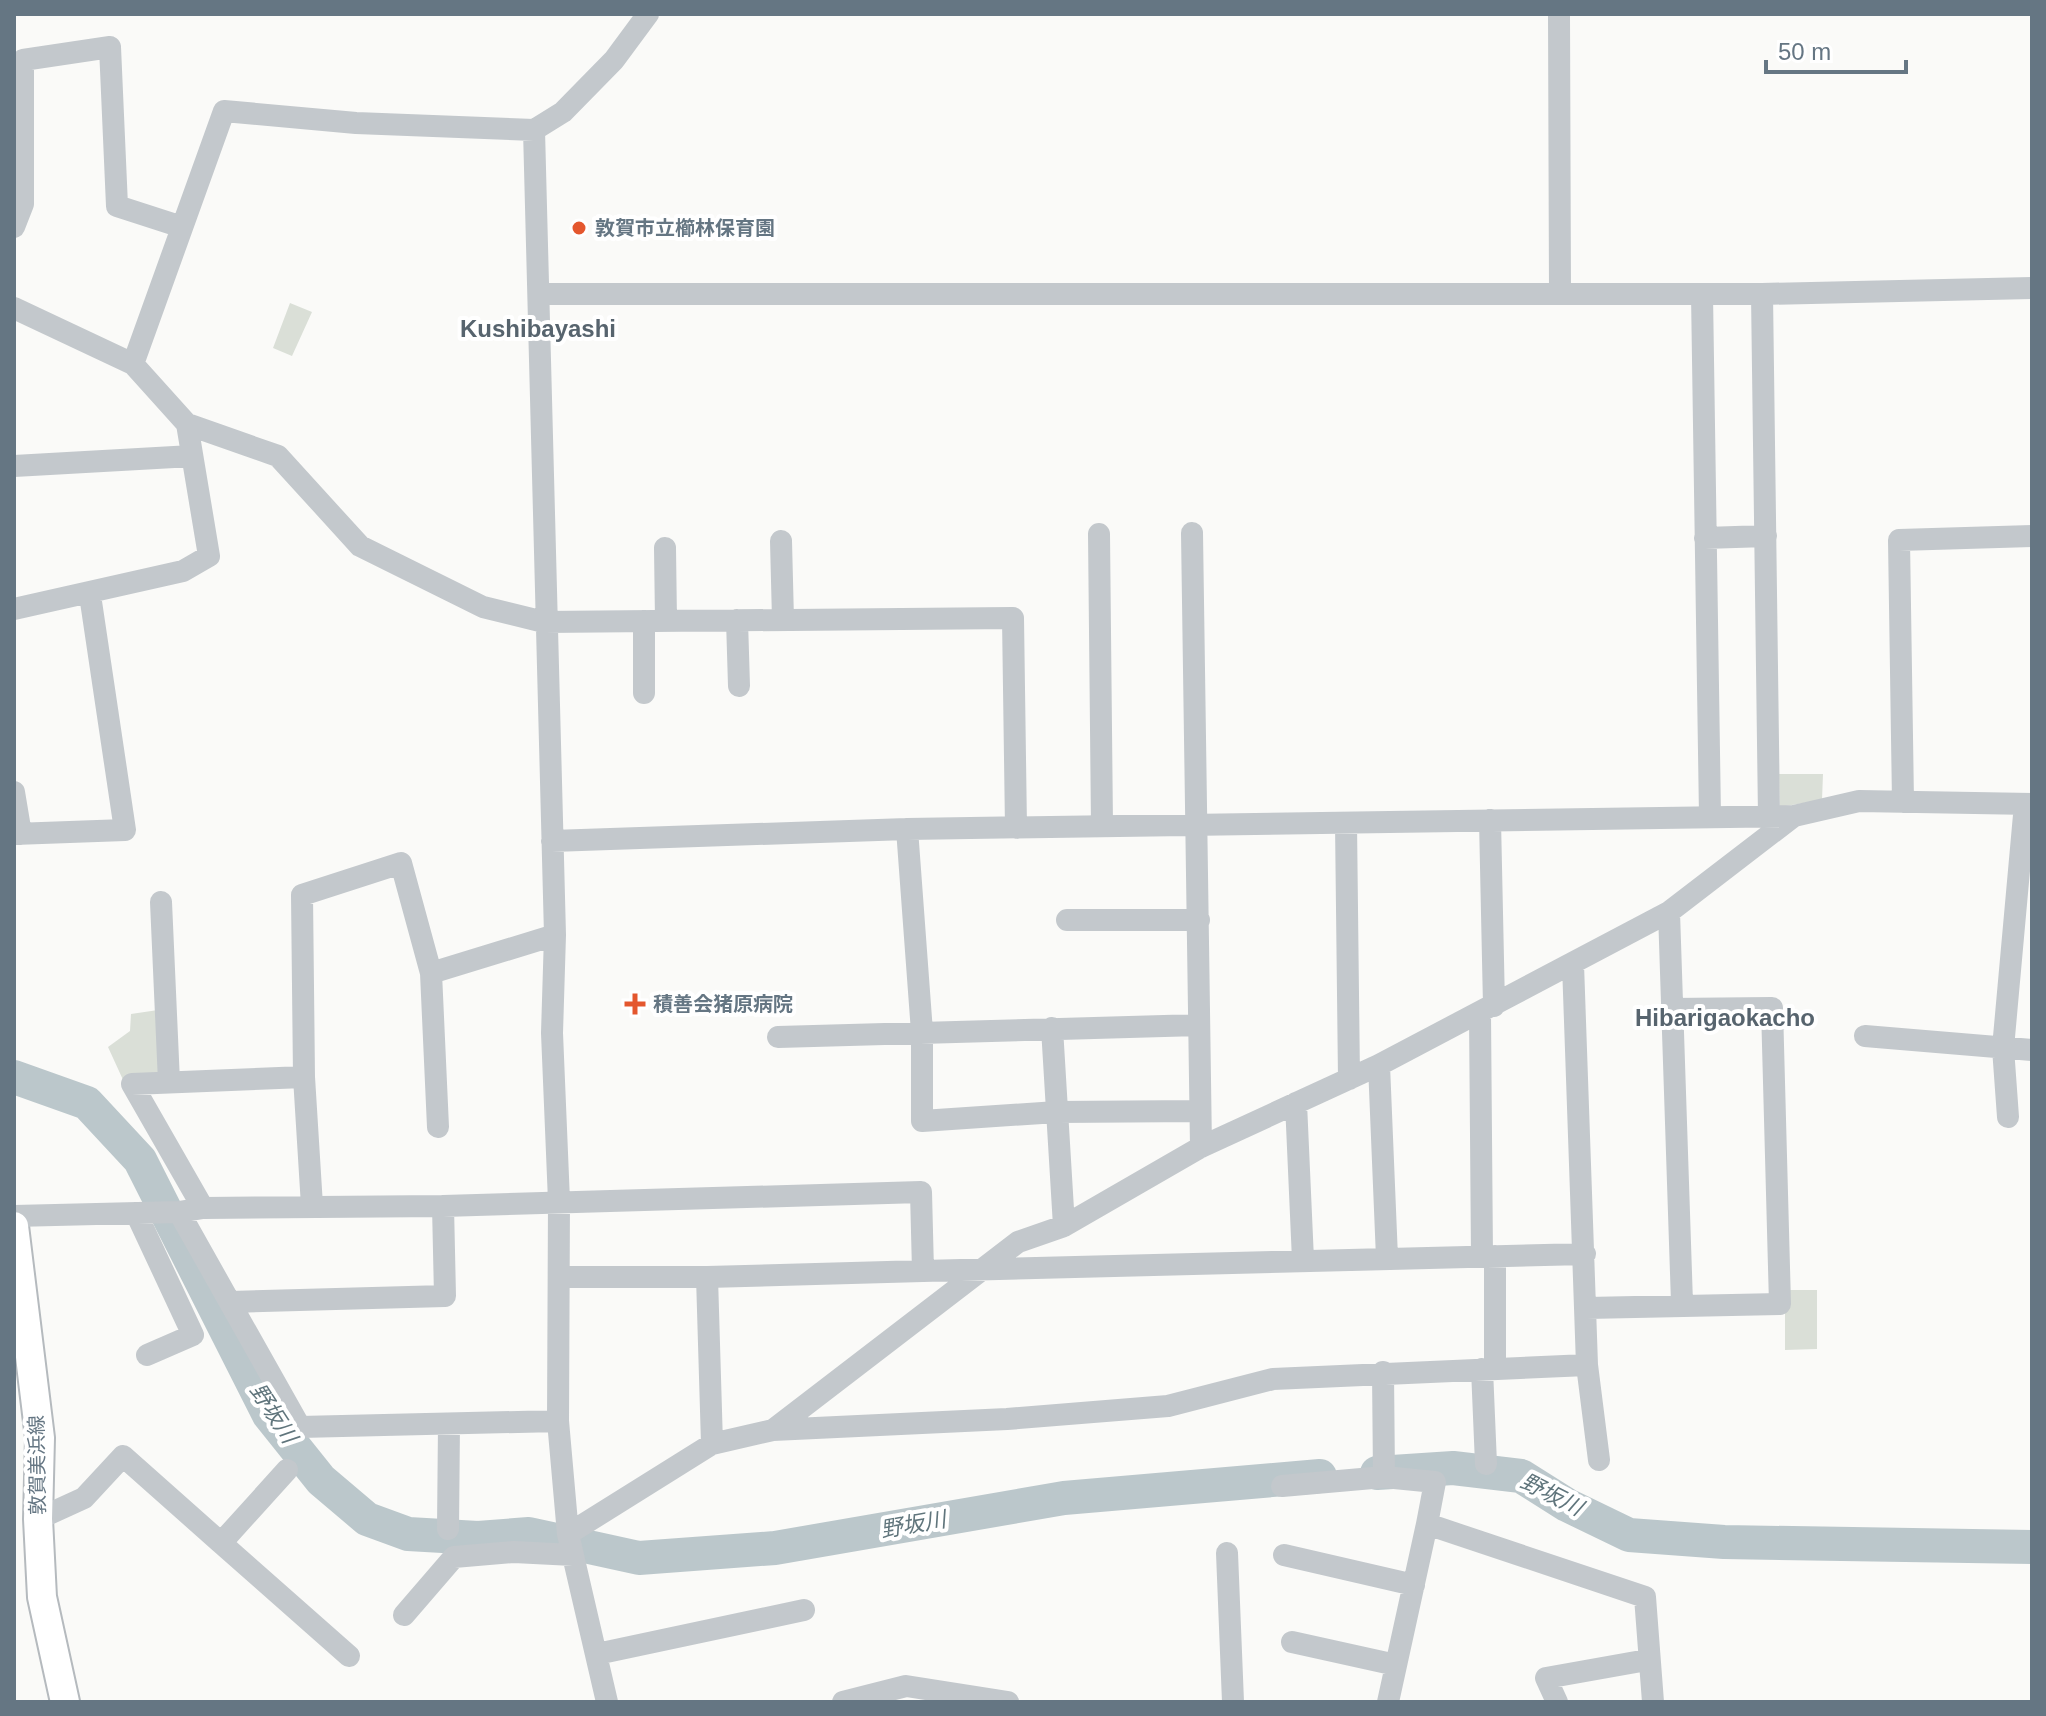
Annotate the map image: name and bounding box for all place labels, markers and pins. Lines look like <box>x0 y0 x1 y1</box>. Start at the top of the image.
place label: 敦賀市立櫛林保育園 <box>595 217 775 239</box>
marker: 敦賀市立櫛林保育園 <box>570 219 588 237</box>
marker: 積善会猪原病院 <box>624 993 646 1015</box>
place label: 積善会猪原病院 <box>653 993 793 1015</box>

